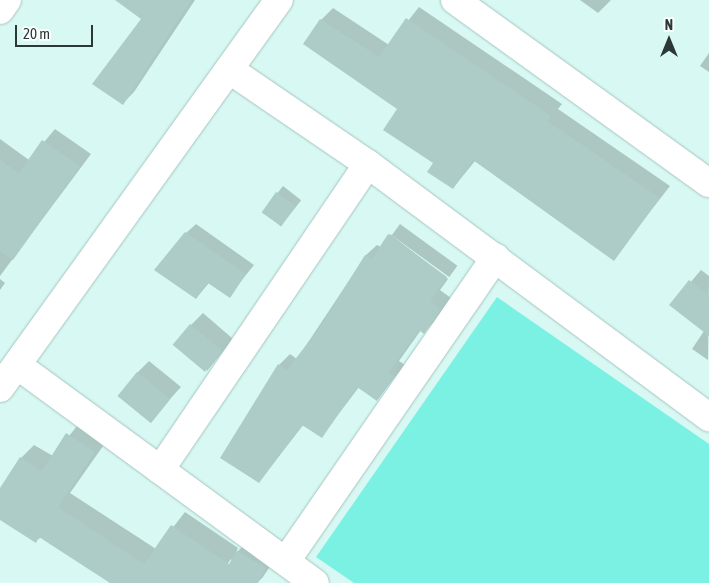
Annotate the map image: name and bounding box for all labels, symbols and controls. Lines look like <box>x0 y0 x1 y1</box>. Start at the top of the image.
scale bar <box>18 15 95 47</box>
north arrow <box>644 15 694 65</box>
text: N <box>665 17 673 33</box>
text: 20 m <box>23 25 50 42</box>

